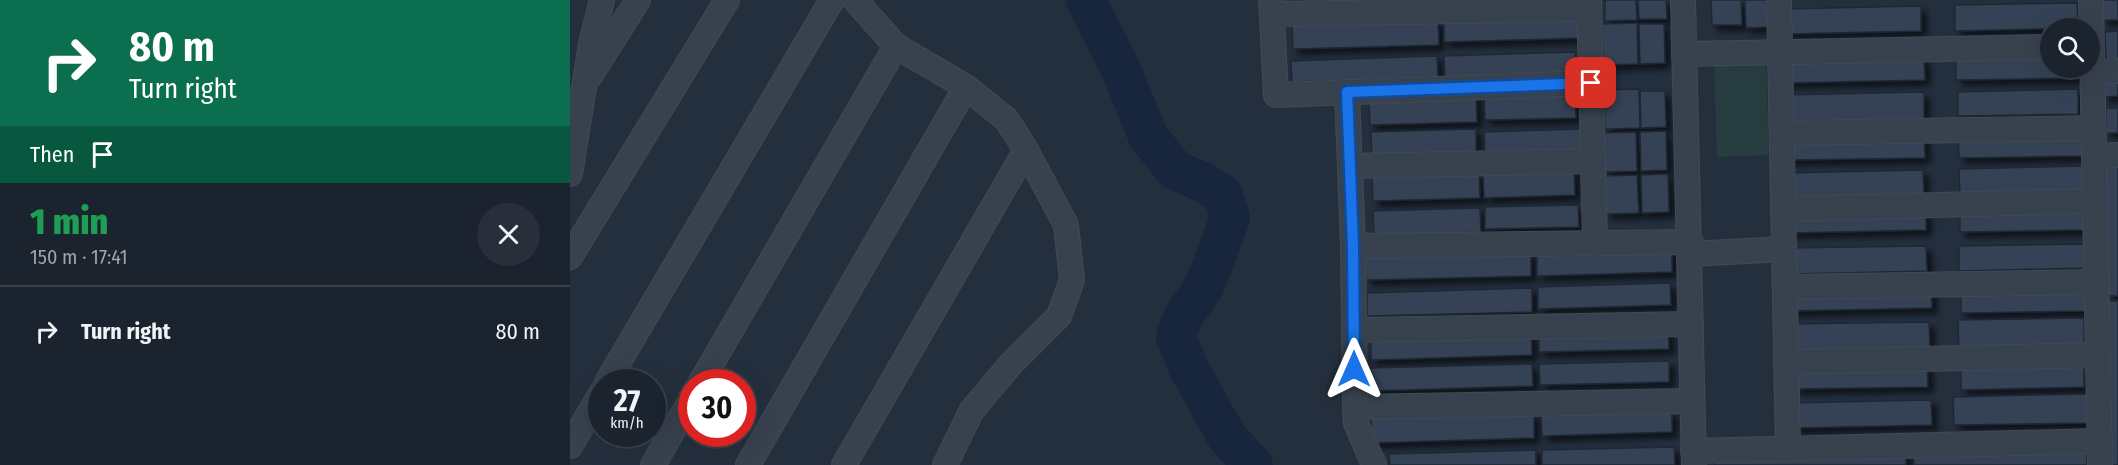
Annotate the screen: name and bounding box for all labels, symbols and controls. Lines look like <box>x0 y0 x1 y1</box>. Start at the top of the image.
map controls <box>2040 18 2100 78</box>
button: search <box>2040 18 2100 78</box>
text: 80 m <box>129 22 215 72</box>
icon: right <box>30 24 108 102</box>
pin <box>1565 57 1616 108</box>
icon: arrive <box>1574 66 1607 99</box>
text: Turn right <box>129 73 237 105</box>
icon: arrive <box>86 138 119 171</box>
text: Then <box>30 141 74 168</box>
text: 1 min <box>30 200 108 244</box>
button: close <box>477 203 540 266</box>
text: 150 m · 17:41 <box>30 245 128 269</box>
icon: right <box>30 315 63 348</box>
text: Turn right <box>81 318 170 345</box>
text: 80 m <box>495 318 540 345</box>
position arrow <box>1322 337 1386 401</box>
speed limit sign: 30 <box>678 369 756 447</box>
text: 27 <box>614 383 640 419</box>
text: km/h <box>610 414 644 432</box>

